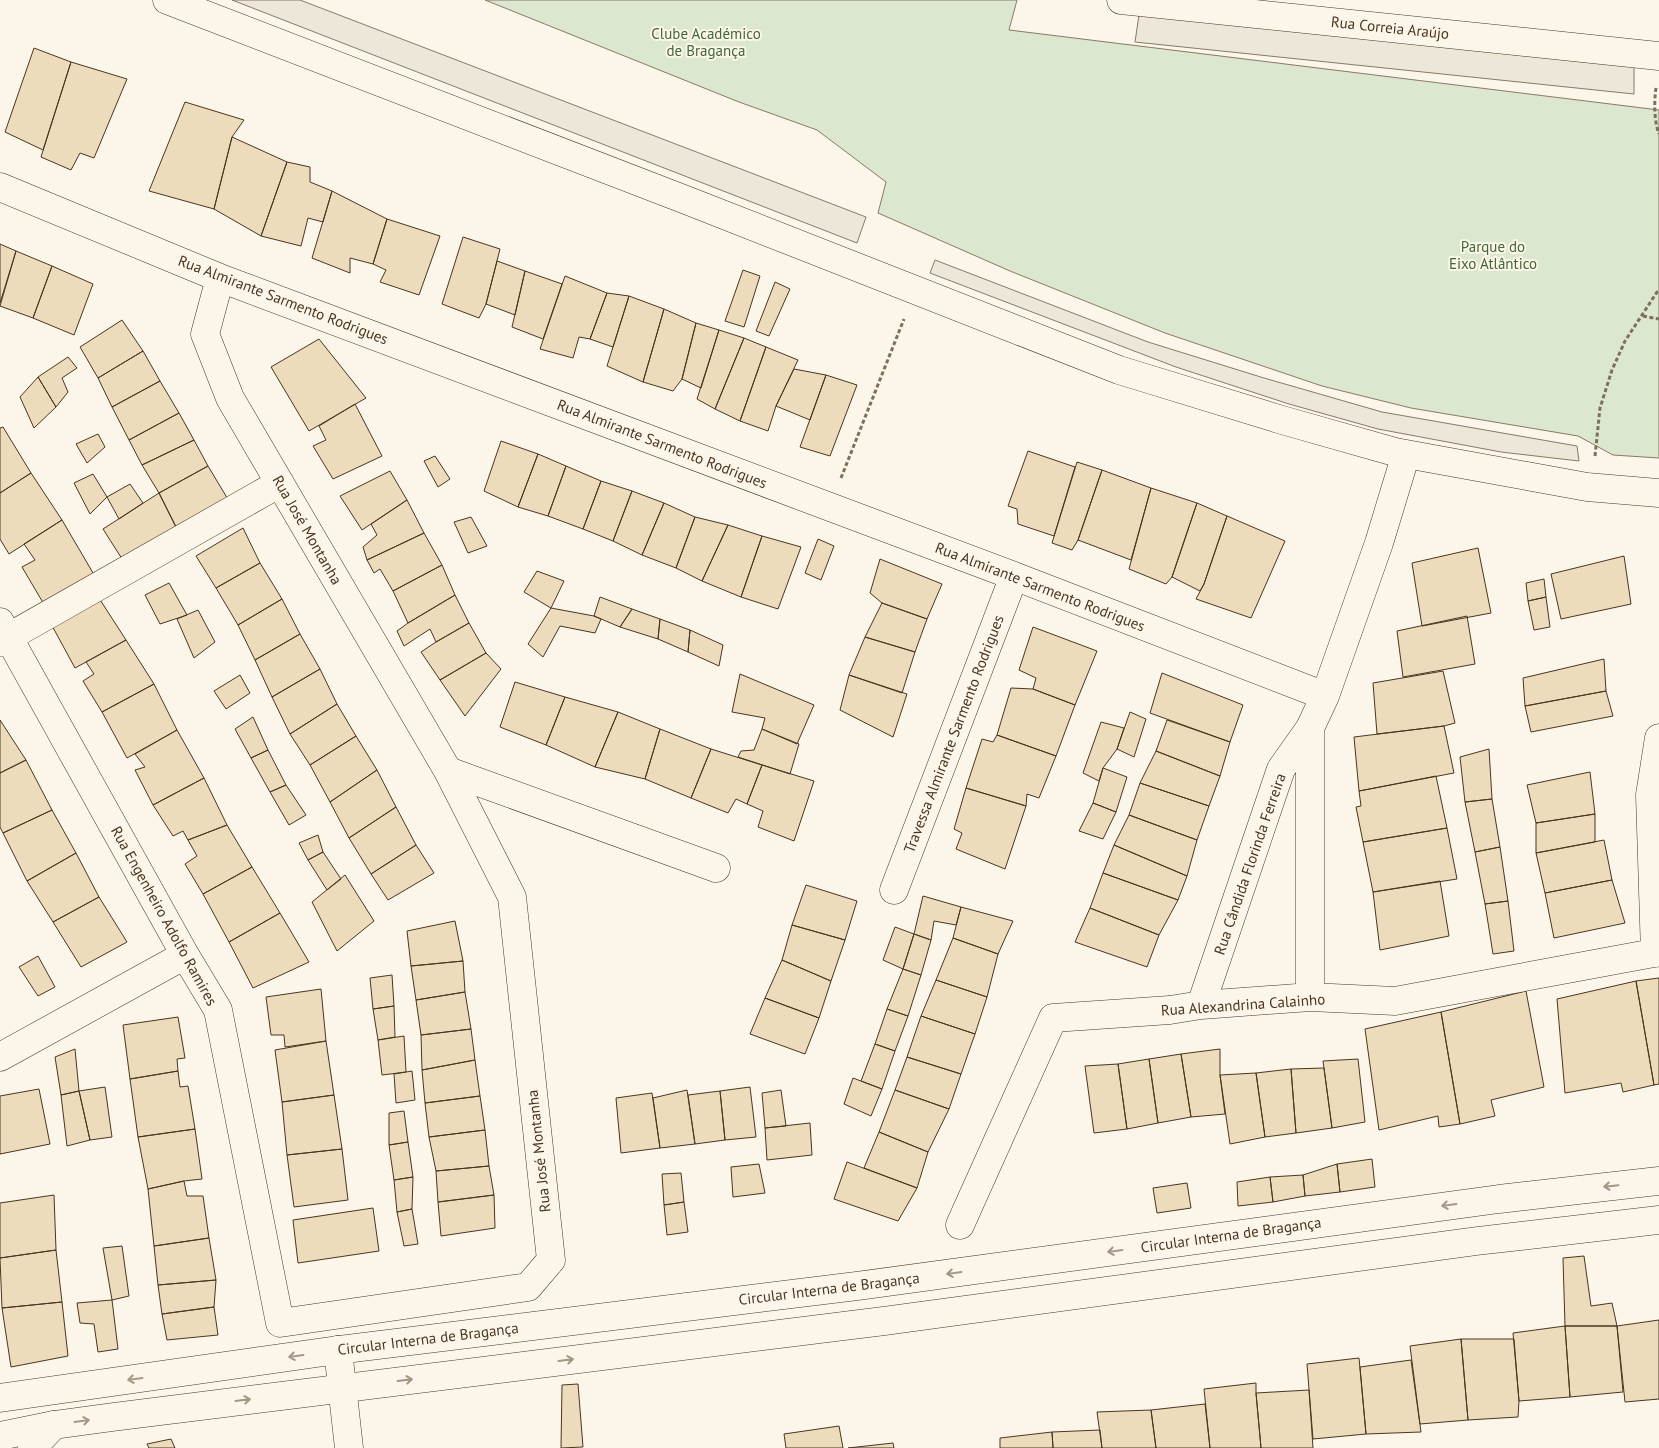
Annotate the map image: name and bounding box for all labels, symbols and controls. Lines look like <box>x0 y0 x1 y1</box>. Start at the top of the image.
street label: Rua Correia Araújo <box>1330 12 1450 43</box>
park label: Clube Académico de Bragança <box>651 24 761 60</box>
park label: Parque do Eixo Atlântico <box>1449 237 1537 273</box>
street label: Rua Almirante Sarmento Rodrigues <box>175 251 391 348</box>
street label: Rua Almirante Sarmento Rodrigues <box>554 395 770 492</box>
street label: Rua José Montanha <box>268 472 346 588</box>
street label: Rua Almirante Sarmento Rodrigues <box>932 538 1148 635</box>
street label: Travessa Almirante Sarmento Rodrigues <box>899 612 1008 855</box>
street label: Rua Cândida Florinda Ferreira <box>1209 770 1290 957</box>
street label: Rua Engenheiro Adolfo Ramires <box>107 823 222 1009</box>
street label: Rua Alexandrina Calainho <box>1160 989 1326 1020</box>
street label: Rua José Montanha <box>523 1089 554 1213</box>
one-way arrow <box>1603 1181 1619 1191</box>
one-way arrow <box>1441 1201 1457 1211</box>
street label: Circular Interna de Bragança <box>1139 1212 1322 1257</box>
one-way arrow <box>1107 1246 1123 1256</box>
street label: Circular Interna de Bragança <box>737 1268 921 1309</box>
one-way arrow <box>946 1268 962 1278</box>
street label: Circular Interna de Bragança <box>336 1318 520 1359</box>
one-way arrow <box>288 1352 304 1362</box>
one-way arrow <box>558 1355 574 1365</box>
one-way arrow <box>127 1374 143 1384</box>
one-way arrow <box>396 1375 412 1385</box>
one-way arrow <box>235 1395 251 1405</box>
one-way arrow <box>74 1416 90 1426</box>

